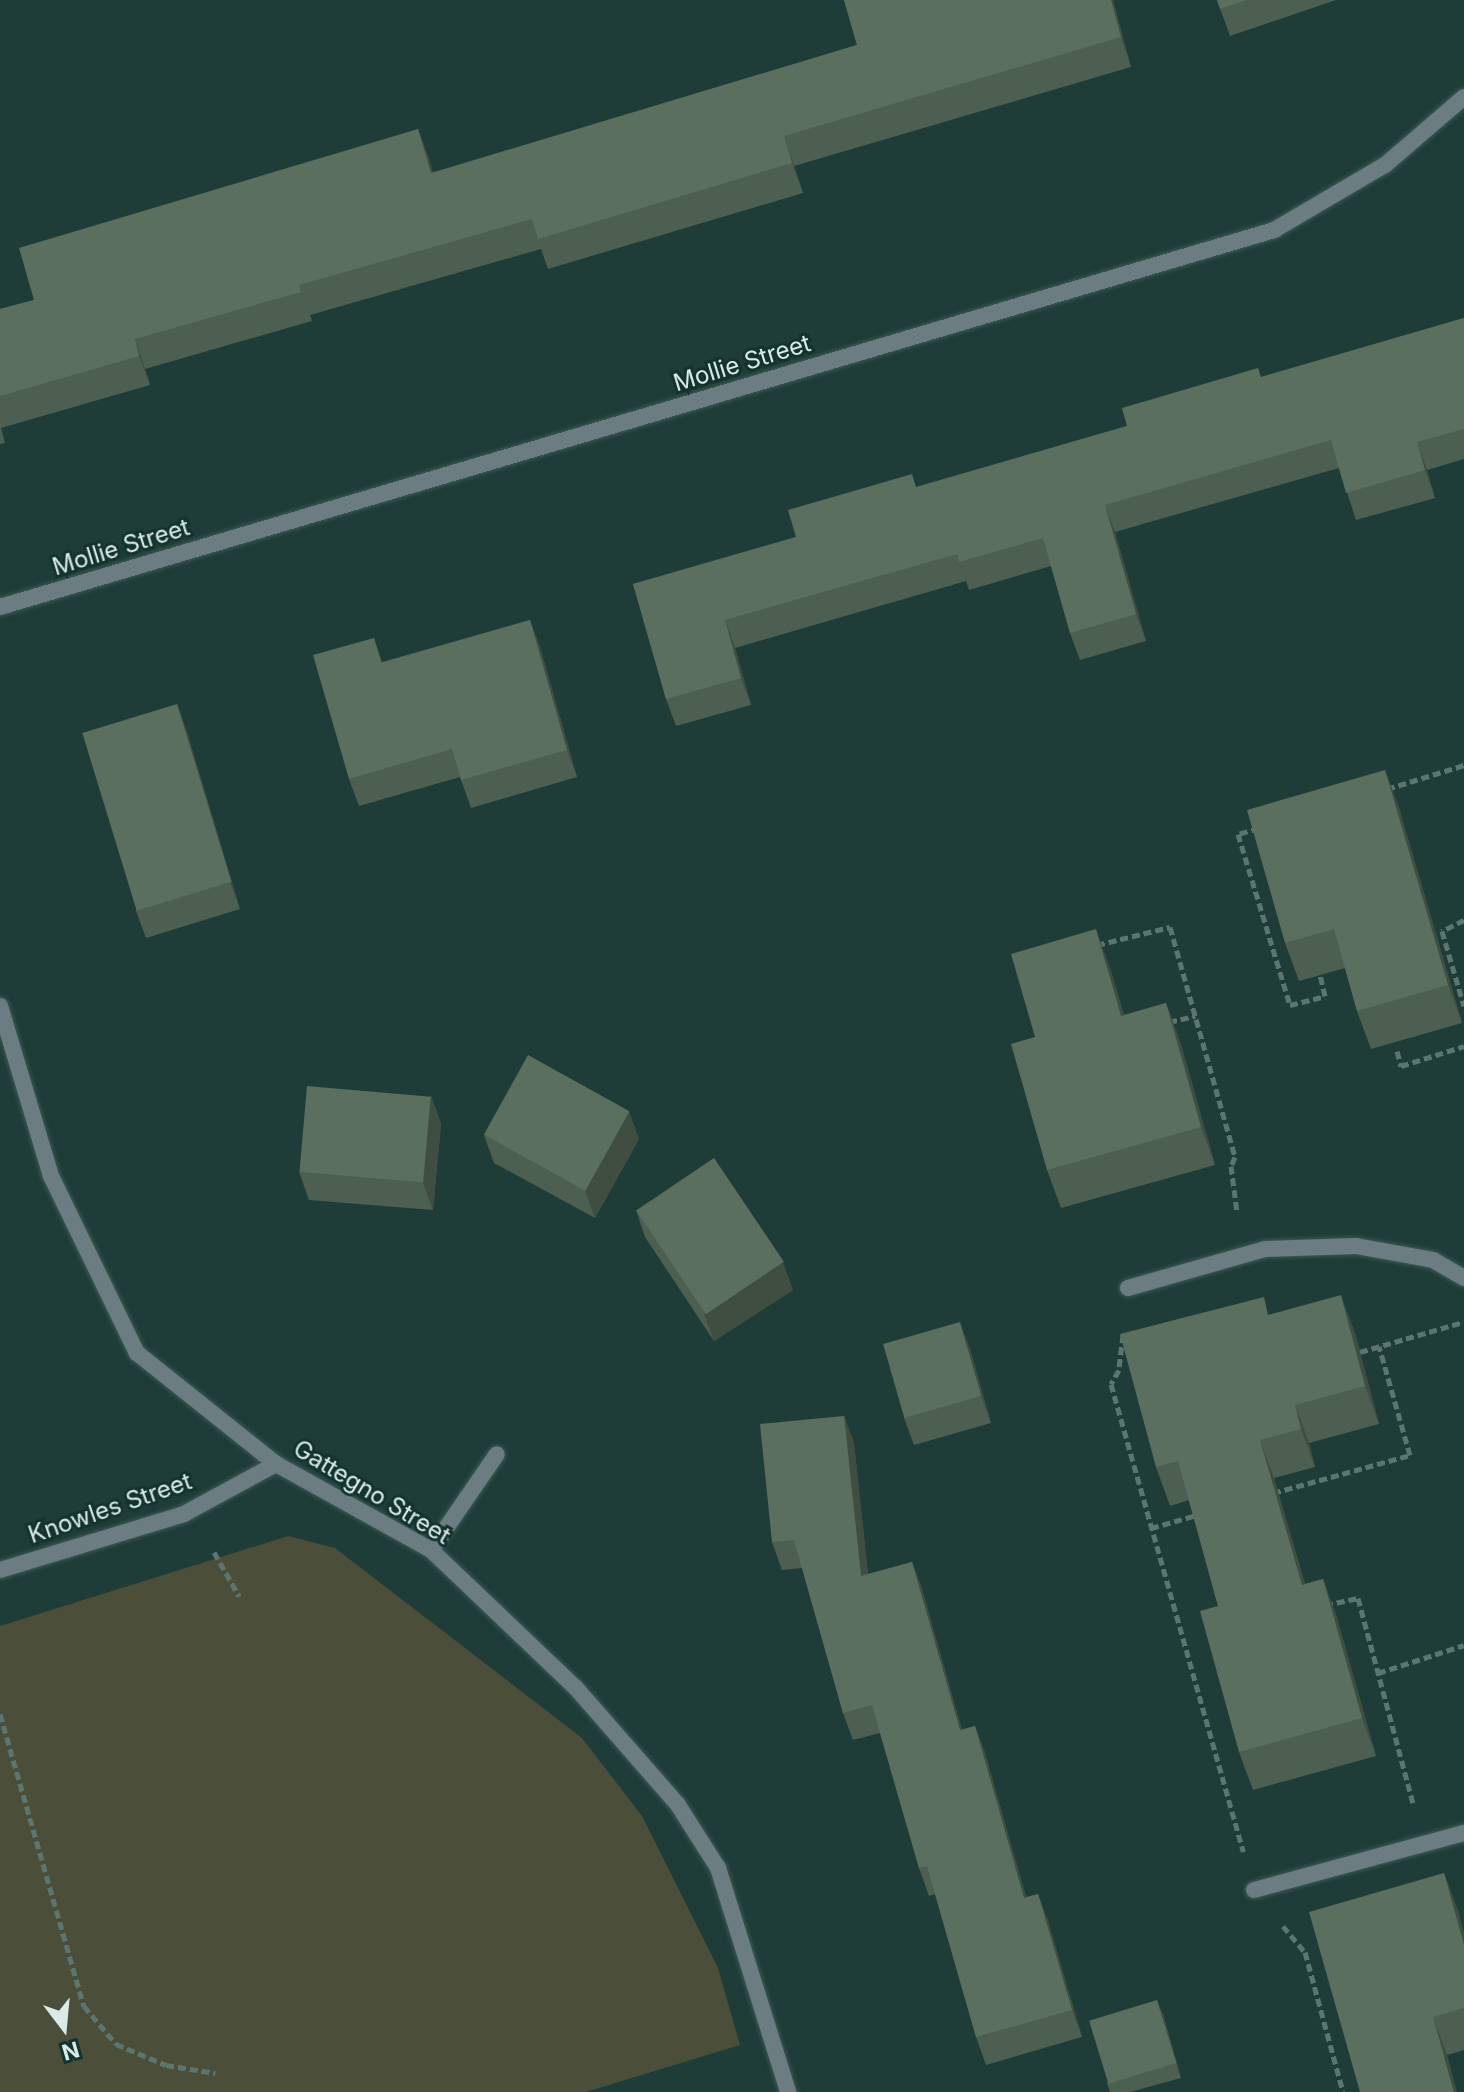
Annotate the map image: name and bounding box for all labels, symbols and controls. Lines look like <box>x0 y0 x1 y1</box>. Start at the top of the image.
street label: Mollie Street <box>670 328 814 398</box>
street label: Mollie Street <box>49 512 193 582</box>
street label: Gattegno Street <box>288 1434 456 1550</box>
street label: Knowles Street <box>25 1467 195 1549</box>
north arrow <box>24 1988 104 2068</box>
text: N <box>59 2036 82 2066</box>

